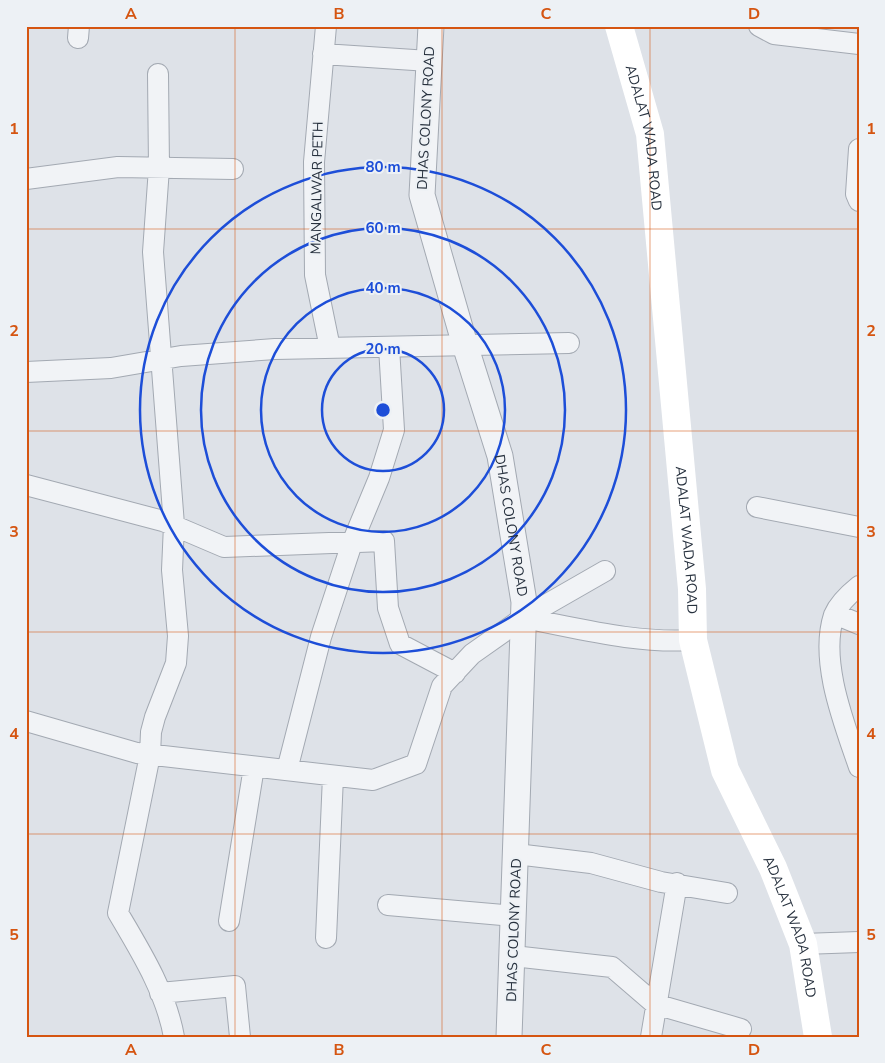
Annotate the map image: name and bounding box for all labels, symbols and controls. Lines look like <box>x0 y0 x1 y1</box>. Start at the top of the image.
text: A <box>125 3 137 25</box>
text: B <box>333 3 345 25</box>
text: C <box>541 3 552 25</box>
text: D <box>748 3 760 25</box>
street label: DHAS COLONY ROAD <box>413 46 439 190</box>
street label: ADALAT WADA ROAD <box>621 63 667 211</box>
text: 1 <box>9 118 19 140</box>
text: 1 <box>866 118 876 140</box>
street label: MANGALWAR PETH <box>306 121 328 255</box>
text: 80 m <box>365 157 401 177</box>
text: 60 m <box>365 218 401 238</box>
text: 40 m <box>365 278 401 298</box>
text: 2 <box>9 320 19 342</box>
text: 2 <box>866 320 876 342</box>
text: 20 m <box>365 339 401 359</box>
centre of rings <box>374 401 392 419</box>
street label: DHAS COLONY ROAD <box>490 453 532 598</box>
street label: ADALAT WADA ROAD <box>671 465 702 614</box>
text: 3 <box>9 521 19 543</box>
text: 3 <box>866 521 876 543</box>
text: 4 <box>9 723 19 745</box>
text: 4 <box>866 723 876 745</box>
street label: ADALAT WADA ROAD <box>759 853 821 999</box>
street label: DHAS COLONY ROAD <box>502 858 526 1002</box>
text: 5 <box>9 924 19 946</box>
text: 5 <box>866 924 876 946</box>
text: A <box>125 1039 137 1061</box>
text: B <box>333 1039 345 1061</box>
text: C <box>541 1039 552 1061</box>
text: D <box>748 1039 760 1061</box>

